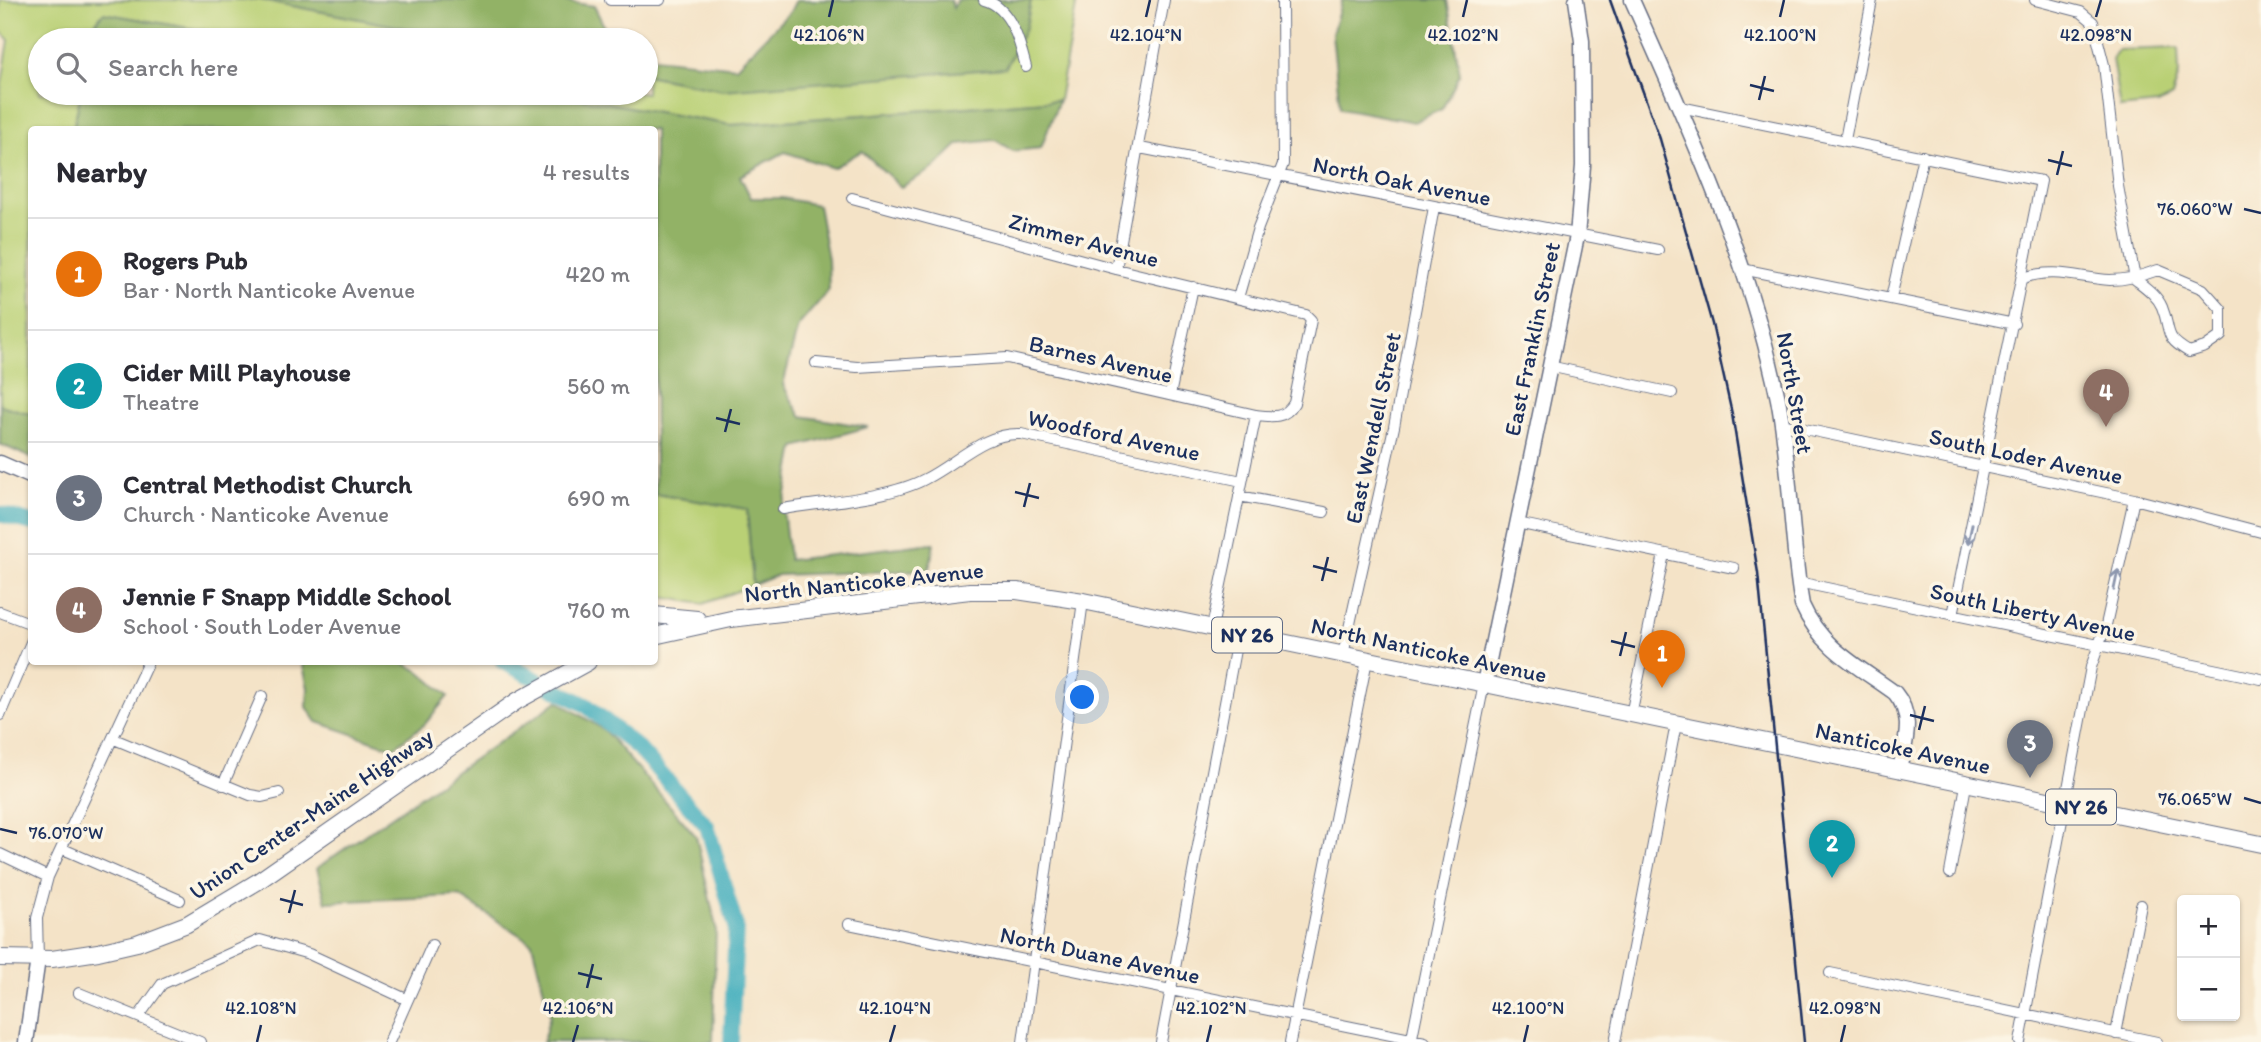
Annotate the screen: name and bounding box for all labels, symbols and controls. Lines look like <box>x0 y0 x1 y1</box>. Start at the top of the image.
text: 42.106°N <box>793 24 865 46</box>
text: 42.104°N <box>1110 24 1182 46</box>
text: 42.102°N <box>1427 24 1499 46</box>
text: 42.100°N <box>1744 24 1816 46</box>
text: 42.098°N <box>2060 24 2132 46</box>
search box <box>28 28 658 105</box>
icon: search <box>52 48 90 86</box>
text: Search here <box>108 51 238 83</box>
street label: North Oak Avenue <box>1311 150 1493 212</box>
text: Nearby <box>56 153 147 190</box>
text: 4 results <box>543 158 630 186</box>
text: 76.060°W <box>2157 198 2233 220</box>
street label: Zimmer Avenue <box>1006 207 1162 273</box>
street label: East Franklin Street <box>1498 240 1566 438</box>
text: Rogers Pub <box>123 244 248 276</box>
text: 1 <box>74 260 84 288</box>
text: 420 m <box>565 260 630 288</box>
text: Bar · North Nanticoke Avenue <box>123 276 415 304</box>
street label: Barnes Avenue <box>1026 329 1176 389</box>
street label: East Wendell Street <box>1339 329 1407 526</box>
street label: North Street <box>1771 330 1820 456</box>
text: Cider Mill Playhouse <box>123 356 351 388</box>
pin: 4 <box>2083 369 2129 427</box>
text: 2 <box>73 372 85 400</box>
text: 560 m <box>567 372 630 400</box>
text: Theatre <box>123 388 199 416</box>
street label: Woodford Avenue <box>1025 403 1203 467</box>
street label: South Loder Avenue <box>1927 422 2125 490</box>
text: Central Methodist Church <box>123 468 412 500</box>
text: 3 <box>73 484 85 512</box>
text: 690 m <box>567 484 630 512</box>
text: Church · Nanticoke Avenue <box>123 500 389 528</box>
one-way arrow <box>1962 522 1976 545</box>
street label: North Nanticoke Avenue <box>743 556 985 608</box>
one-way arrow <box>2110 569 2123 592</box>
street label: South Liberty Avenue <box>1928 577 2138 647</box>
text: Jennie F Snapp Middle School <box>123 580 451 612</box>
text: 4 <box>72 596 86 624</box>
text: 760 m <box>568 596 630 624</box>
street label: North Nanticoke Avenue <box>1309 611 1549 689</box>
text: School · South Loder Avenue <box>123 612 401 640</box>
road number: NY 26 <box>1212 618 1282 652</box>
pin: 1 <box>1639 630 1685 688</box>
your location <box>1065 680 1099 714</box>
street label: Nanticoke Avenue <box>1813 716 1993 780</box>
pin: 3 <box>2007 720 2053 778</box>
street label: Union Center-Maine Highway <box>184 722 438 906</box>
text: 76.065°W <box>2158 788 2232 810</box>
road number: NY 26 <box>2046 790 2116 824</box>
pin: 2 <box>1809 820 1855 878</box>
text: 76.070°W <box>29 822 103 844</box>
map controls <box>2177 895 2240 1021</box>
button: + <box>2177 895 2240 958</box>
street label: North Duane Avenue <box>997 920 1203 990</box>
button: − <box>2177 958 2240 1021</box>
text: 42.108°N <box>225 997 297 1019</box>
text: 42.106°N <box>542 997 614 1019</box>
text: 42.104°N <box>859 997 931 1019</box>
text: 42.102°N <box>1175 997 1247 1019</box>
text: 42.100°N <box>1492 997 1564 1019</box>
text: 42.098°N <box>1809 997 1881 1019</box>

